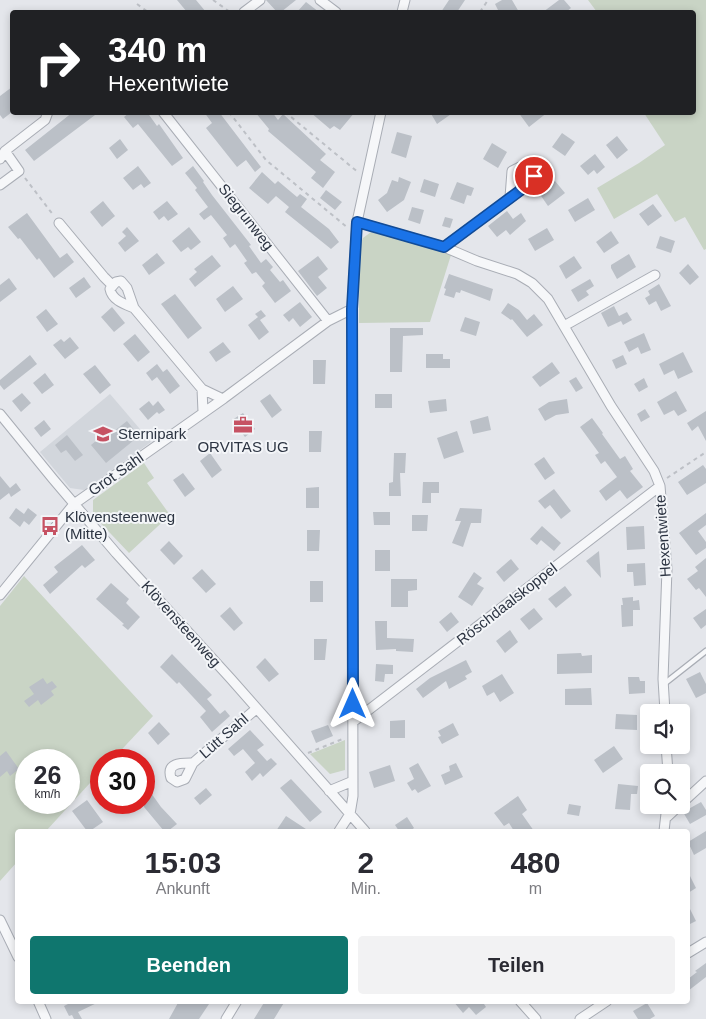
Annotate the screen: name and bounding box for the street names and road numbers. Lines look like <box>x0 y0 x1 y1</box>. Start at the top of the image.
street label: Siegrunweg <box>215 180 277 253</box>
street label: Grot Sahl <box>85 448 147 499</box>
street label: Hexentwiete <box>651 494 674 578</box>
street label: Röschdaalskoppel <box>453 559 560 648</box>
street label: Klövensteenweg <box>138 577 225 670</box>
street label: Lütt Sahl <box>196 710 252 761</box>

